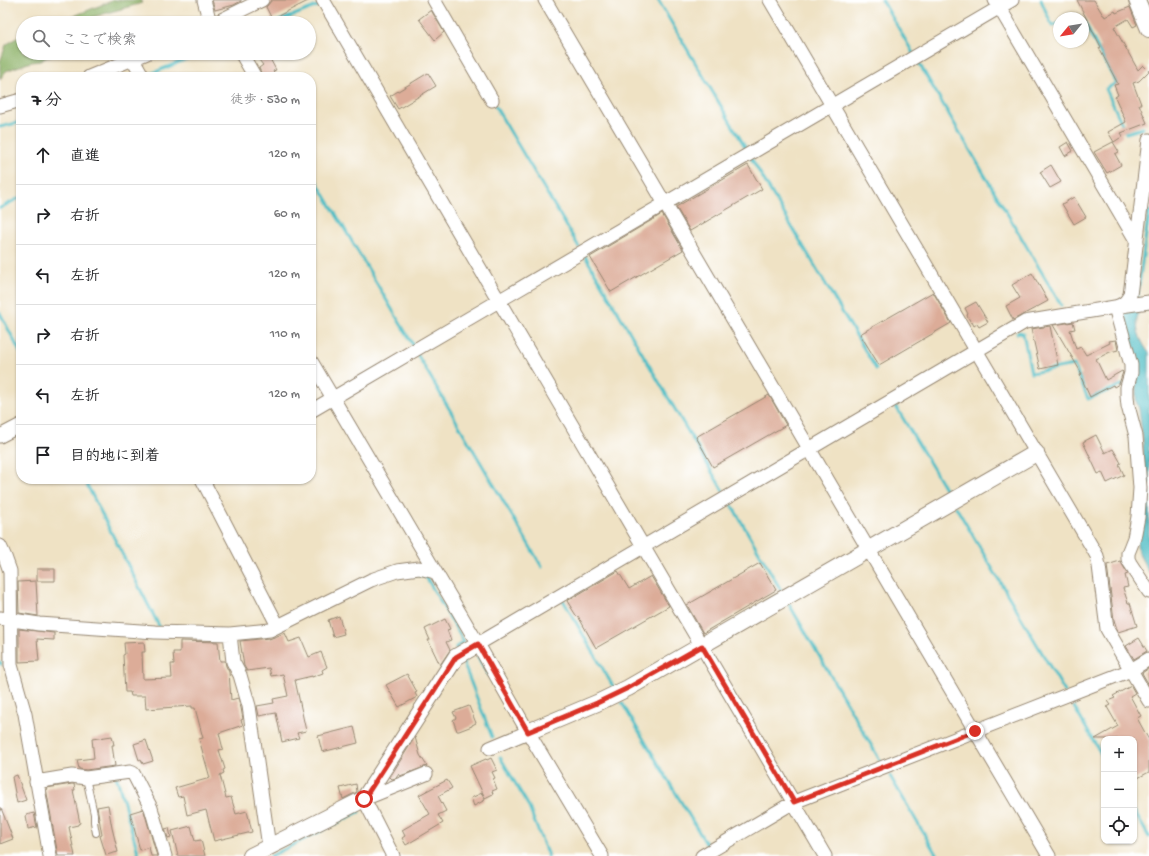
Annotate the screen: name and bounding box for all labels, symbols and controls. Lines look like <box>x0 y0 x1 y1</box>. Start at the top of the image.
north arrow <box>1053 12 1089 48</box>
search box <box>16 16 316 60</box>
icon: search <box>30 27 52 49</box>
text: ここで検索 <box>62 32 137 50</box>
text: 7 分 <box>32 92 62 112</box>
text: 徒歩 · 530 m <box>230 93 300 108</box>
icon: ahead <box>32 144 54 166</box>
text: 120 m <box>269 147 300 162</box>
text: 直進 <box>70 148 100 166</box>
icon: right <box>32 204 54 226</box>
text: 60 m <box>274 207 300 222</box>
text: 右折 <box>70 208 100 226</box>
icon: left <box>32 264 54 286</box>
text: 120 m <box>269 267 300 282</box>
text: 左折 <box>70 268 100 286</box>
icon: right <box>32 324 54 346</box>
text: 110 m <box>270 327 300 342</box>
text: 右折 <box>70 328 100 346</box>
icon: left <box>32 384 54 406</box>
text: 120 m <box>269 387 300 402</box>
text: 左折 <box>70 388 100 406</box>
icon: arrive <box>32 444 54 466</box>
text: 目的地に到着 <box>70 448 160 466</box>
route end <box>966 722 984 740</box>
map controls <box>1101 736 1137 844</box>
button: + <box>1101 736 1137 772</box>
button: − <box>1101 772 1137 808</box>
route start <box>355 790 373 808</box>
button: locate <box>1101 808 1137 844</box>

